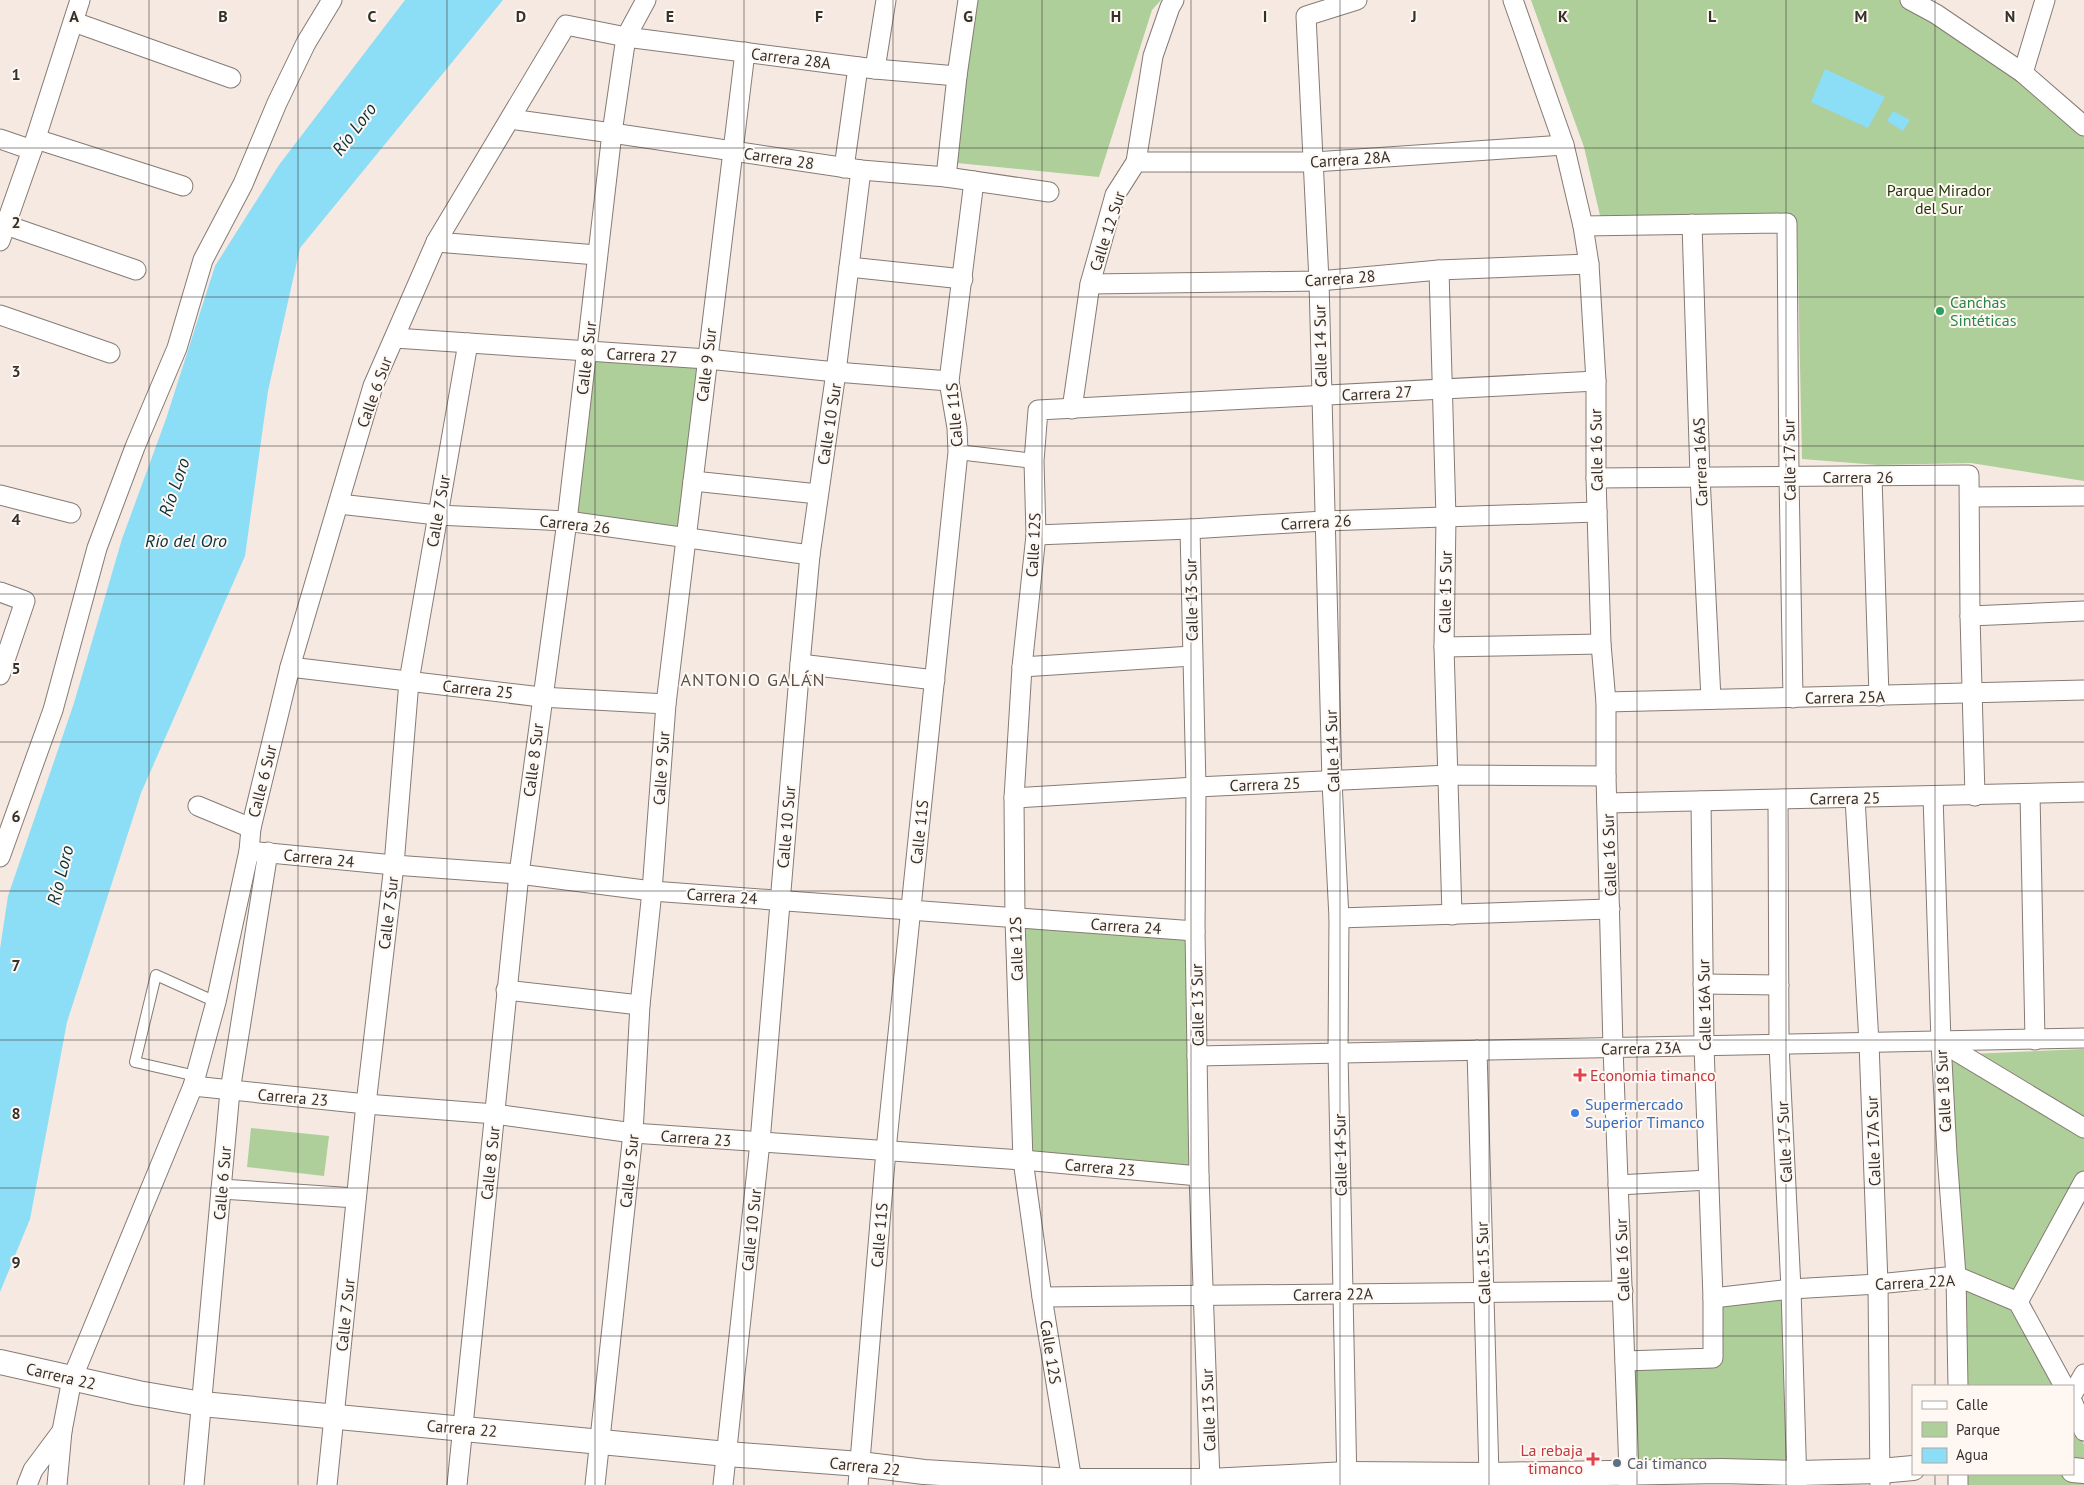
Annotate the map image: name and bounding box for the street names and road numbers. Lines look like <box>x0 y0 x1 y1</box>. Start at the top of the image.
street label: Carrera 28A <box>750 43 833 73</box>
street label: Carrera 28 <box>742 143 816 173</box>
street label: Carrera 28A <box>1309 146 1391 172</box>
street label: Calle 12 Sur <box>1085 188 1129 273</box>
street label: Carrera 28 <box>1304 266 1376 290</box>
street label: Calle 14 Sur <box>1309 304 1331 388</box>
street label: Calle 8 Sur <box>572 319 601 396</box>
street label: Calle 9 Sur <box>692 326 721 403</box>
street label: Carrera 27 <box>606 343 678 367</box>
street label: Calle 6 Sur <box>352 353 396 430</box>
street label: Calle 10 Sur <box>813 381 845 466</box>
street label: Carrera 27 <box>1341 381 1413 405</box>
street label: Calle 11S <box>941 382 967 448</box>
street label: Calle 16 Sur <box>1585 408 1607 492</box>
street label: Carrera 16AS <box>1688 417 1712 507</box>
street label: Calle 17 Sur <box>1778 418 1800 501</box>
street label: Carrera 26 <box>1823 467 1893 487</box>
street label: Calle 7 Sur <box>422 473 454 549</box>
street label: Carrera 26 <box>539 510 611 538</box>
street label: Carrera 26 <box>1280 510 1352 534</box>
street label: Calle 12S <box>1021 512 1045 578</box>
street label: Calle 15 Sur <box>1434 550 1456 634</box>
street label: Calle 13 Sur <box>1180 558 1202 642</box>
street label: Carrera 25 <box>442 675 514 703</box>
street label: Carrera 25A <box>1805 686 1886 708</box>
street label: Calle 14 Sur <box>1321 709 1343 793</box>
street label: Calle 8 Sur <box>519 721 548 798</box>
street label: Calle 9 Sur <box>648 730 674 806</box>
street label: Calle 6 Sur <box>243 742 281 819</box>
street label: Carrera 25 <box>1229 773 1301 795</box>
street label: Calle 10 Sur <box>772 784 800 869</box>
street label: Carrera 25 <box>1809 787 1881 809</box>
street label: Calle 11S <box>906 799 932 865</box>
street label: Calle 16 Sur <box>1598 813 1620 897</box>
street label: Carrera 24 <box>283 844 356 872</box>
street label: Calle 7 Sur <box>374 875 402 951</box>
street label: Carrera 24 <box>686 884 758 908</box>
street label: Carrera 24 <box>1090 914 1162 938</box>
street label: Calle 12S <box>1005 916 1027 982</box>
street label: Calle 16A Sur <box>1693 959 1715 1051</box>
street label: Calle 13 Sur <box>1186 963 1208 1047</box>
street label: Carrera 23A <box>1601 1037 1682 1059</box>
street label: Calle 18 Sur <box>1931 1049 1955 1133</box>
street label: Carrera 23 <box>257 1084 329 1110</box>
street label: Calle 17A Sur <box>1861 1095 1885 1187</box>
street label: Calle 17 Sur <box>1772 1100 1796 1183</box>
street label: Calle 14 Sur <box>1329 1113 1351 1197</box>
street label: Calle 8 Sur <box>476 1125 504 1201</box>
street label: Carrera 23 <box>660 1126 732 1150</box>
street label: Calle 9 Sur <box>615 1133 643 1209</box>
street label: Calle 6 Sur <box>209 1145 235 1221</box>
street label: Carrera 23 <box>1064 1154 1136 1180</box>
street label: Calle 10 Sur <box>737 1187 765 1272</box>
street label: Calle 11S <box>866 1202 892 1268</box>
street label: Calle 16 Sur <box>1611 1218 1633 1302</box>
street label: Calle 15 Sur <box>1472 1221 1494 1305</box>
street label: Carrera 22A <box>1874 1270 1956 1294</box>
street label: Calle 7 Sur <box>331 1277 359 1352</box>
street label: Carrera 22A <box>1293 1283 1374 1305</box>
street label: Calle 12S <box>1036 1319 1066 1385</box>
street label: Carrera 22 <box>24 1358 98 1394</box>
street label: Calle 13 Sur <box>1197 1368 1219 1452</box>
street label: Carrera 22 <box>426 1415 498 1441</box>
street label: Carrera 22 <box>829 1452 901 1480</box>

